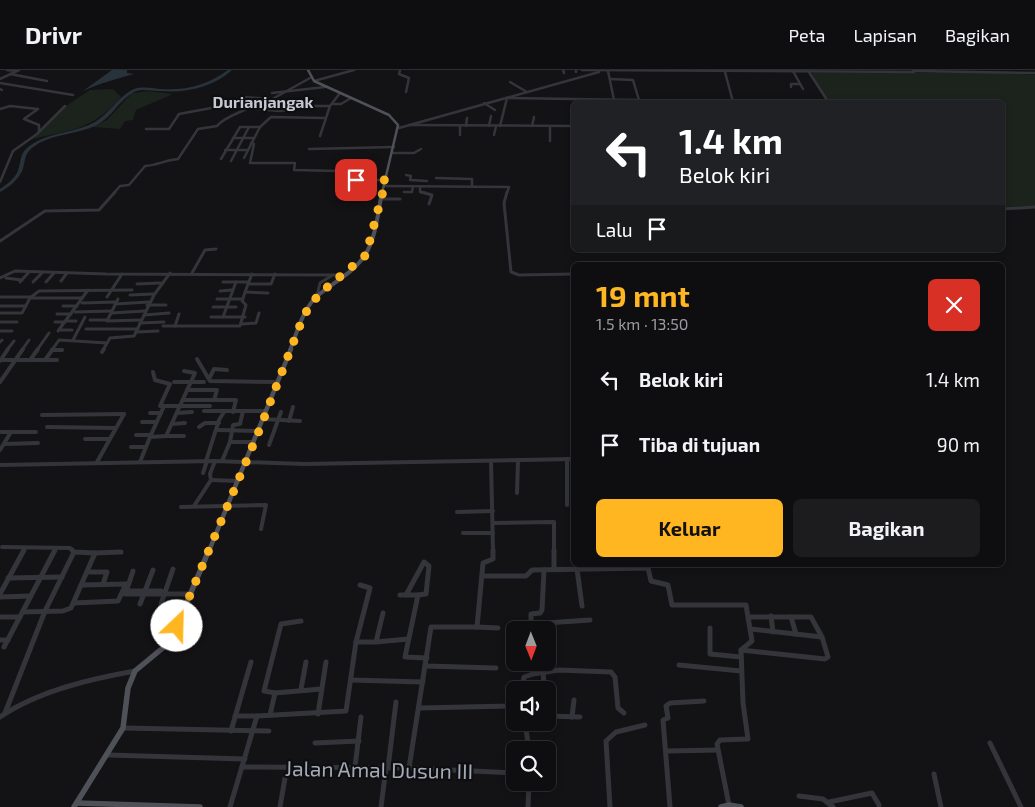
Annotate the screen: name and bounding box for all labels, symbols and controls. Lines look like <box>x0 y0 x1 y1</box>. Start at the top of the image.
text: Drivr <box>25 20 82 49</box>
text: Peta <box>788 24 825 46</box>
text: Lapisan <box>853 24 917 46</box>
text: Bagikan <box>945 24 1010 46</box>
district label: Durianjangak <box>213 92 313 111</box>
text: 1.4 km <box>679 119 783 161</box>
icon: left <box>596 120 661 185</box>
pin <box>335 159 377 201</box>
text: Belok kiri <box>679 161 770 187</box>
icon: arrive <box>342 166 370 194</box>
icon: arrive <box>643 215 671 243</box>
text: Lalu <box>596 218 633 241</box>
text: 19 mnt <box>596 277 690 313</box>
button: close <box>928 279 980 331</box>
text: 1.5 km · 13:50 <box>596 314 689 333</box>
icon: left <box>596 366 624 394</box>
text: Belok kiri <box>639 368 723 391</box>
text: 1.4 km <box>926 368 980 391</box>
icon: arrive <box>596 431 624 459</box>
text: Tiba di tujuan <box>639 433 760 456</box>
text: 90 m <box>937 433 980 456</box>
button: Keluar <box>596 499 783 557</box>
button: Bagikan <box>793 499 980 557</box>
position arrow <box>150 599 202 651</box>
north arrow <box>506 621 556 671</box>
map controls <box>506 621 556 791</box>
button: sound <box>506 681 556 731</box>
button: search <box>506 741 556 791</box>
street label: Jalan Amal Dusun III <box>285 755 473 783</box>

